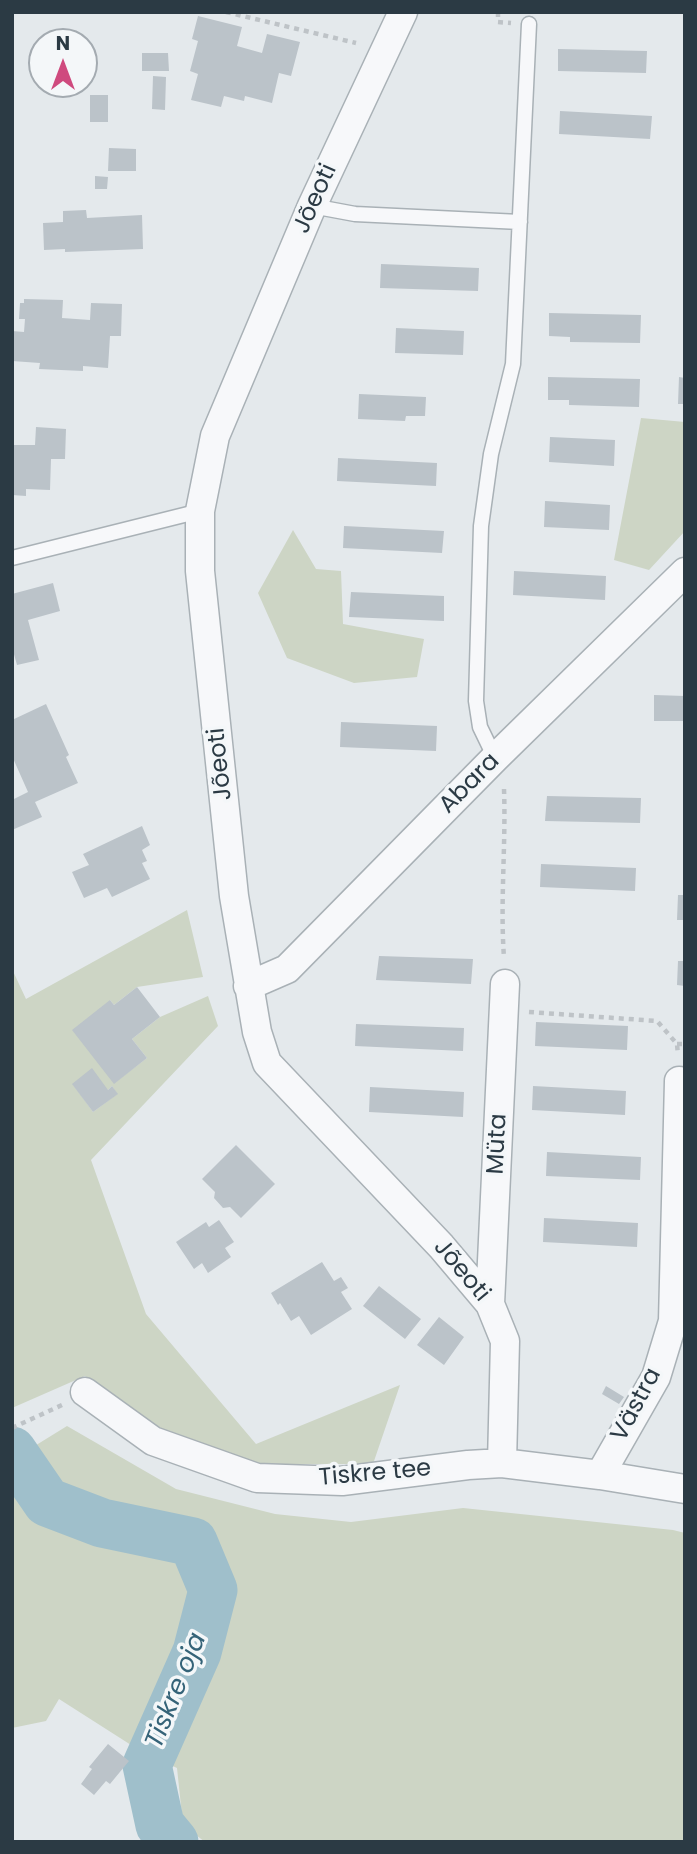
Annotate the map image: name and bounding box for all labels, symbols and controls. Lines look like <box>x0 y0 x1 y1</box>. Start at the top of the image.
north arrow <box>28 28 98 98</box>
text: N <box>56 30 70 57</box>
street label: Jõeoti <box>288 160 344 238</box>
street label: Jõeoti <box>203 726 239 802</box>
street label: Abara <box>434 748 506 820</box>
street label: Müta <box>482 1113 514 1175</box>
street label: Jõeoti <box>427 1234 495 1308</box>
street label: Västra <box>606 1363 668 1447</box>
street label: Tiskre tee <box>318 1455 432 1493</box>
water label: Tiskre oja <box>140 1629 214 1753</box>

